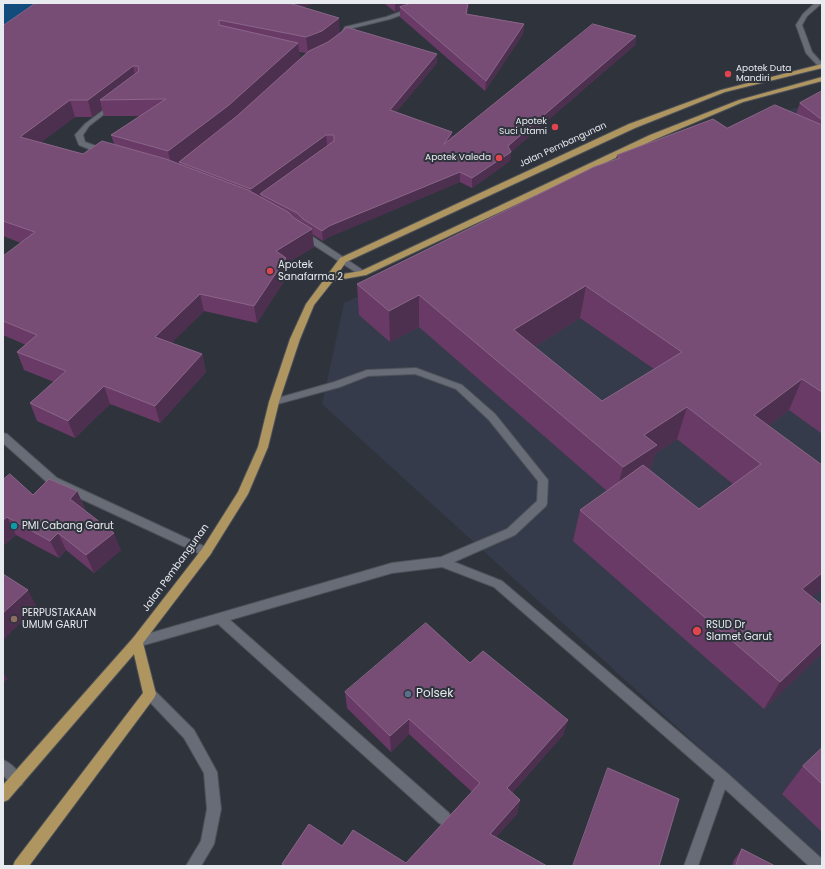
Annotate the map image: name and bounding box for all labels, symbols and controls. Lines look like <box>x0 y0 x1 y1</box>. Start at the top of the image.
place label: Apotek Duta Mandiri <box>736 64 791 85</box>
marker: Apotek Duta Mandiri <box>723 69 733 79</box>
place label: Apotek Suci Utami <box>499 117 547 138</box>
street label: Jalan Pembangunan <box>518 120 608 170</box>
marker: Apotek Suci Utami <box>550 122 560 132</box>
place label: Apotek Valeda <box>425 153 491 163</box>
marker: Apotek Valeda <box>494 153 504 163</box>
place label: Apotek Sanafarma 2 <box>278 259 343 282</box>
marker: Apotek Sanafarma 2 <box>265 266 275 276</box>
place label: PMI Cabang Garut <box>22 520 114 532</box>
marker: PMI Cabang Garut <box>9 521 19 531</box>
street label: Jalan Pembangunan <box>140 522 212 614</box>
place label: PERPUSTAKAAN UMUM GARUT <box>22 607 96 630</box>
marker: PERPUSTAKAAN UMUM GARUT <box>9 614 19 624</box>
place label: RSUD Dr Slamet Garut <box>706 619 772 642</box>
marker: RSUD Dr Slamet Garut <box>691 625 703 637</box>
place label: Polsek <box>416 687 453 701</box>
marker: Polsek <box>403 689 413 699</box>

